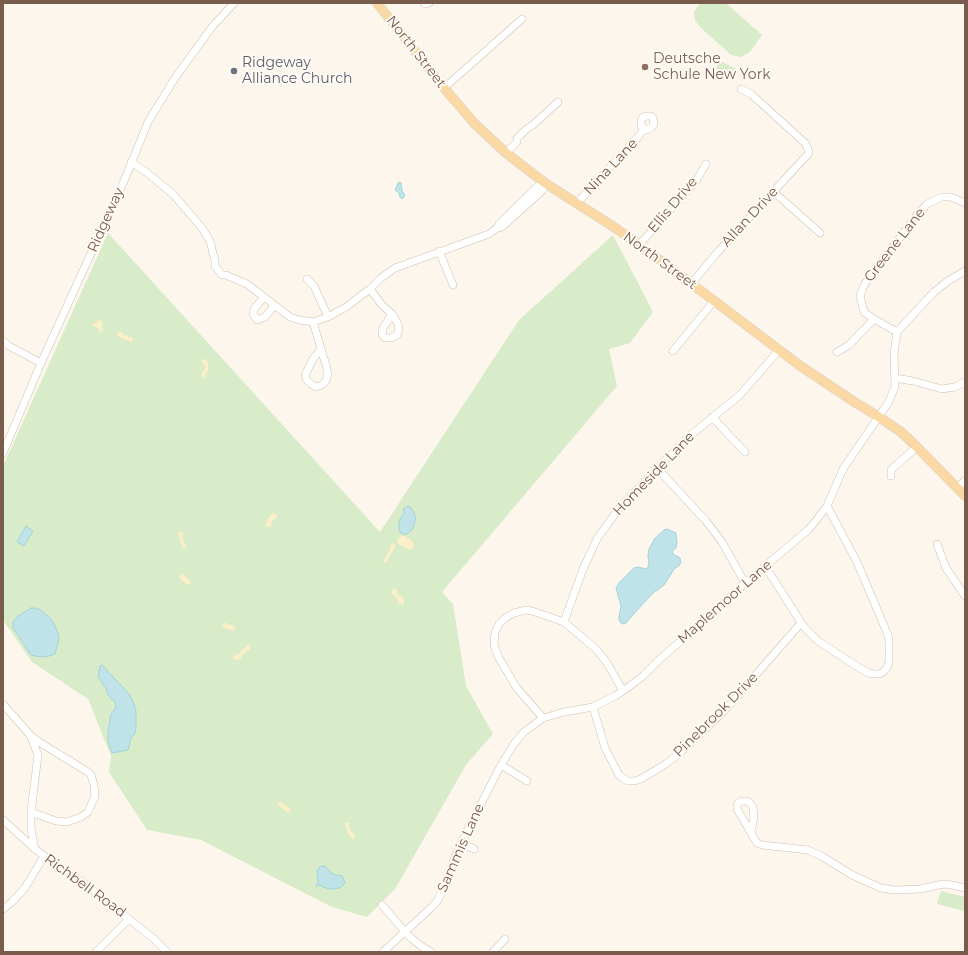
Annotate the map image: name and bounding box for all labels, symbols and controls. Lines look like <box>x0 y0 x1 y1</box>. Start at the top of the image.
street label: North Street <box>383 13 449 91</box>
place label: Deutsche Schule New York <box>653 51 771 84</box>
place label: Ridgeway Alliance Church <box>242 55 352 88</box>
marker: Deutsche Schule New York <box>640 62 650 72</box>
marker: Ridgeway Alliance Church <box>229 66 239 76</box>
street label: Nina Lane <box>581 135 641 199</box>
street label: Ellis Drive <box>645 174 701 236</box>
street label: Allan Drive <box>718 184 782 250</box>
street label: Ridgeway <box>84 185 128 255</box>
street label: Greene Lane <box>861 205 929 285</box>
street label: North Street <box>620 229 700 293</box>
street label: Homeside Lane <box>610 429 698 519</box>
street label: Maplemoor Lane <box>674 556 776 648</box>
street label: Pinebrook Drive <box>670 669 762 761</box>
street label: Sammis Lane <box>434 801 488 895</box>
street label: Richbell Road <box>41 851 129 921</box>

